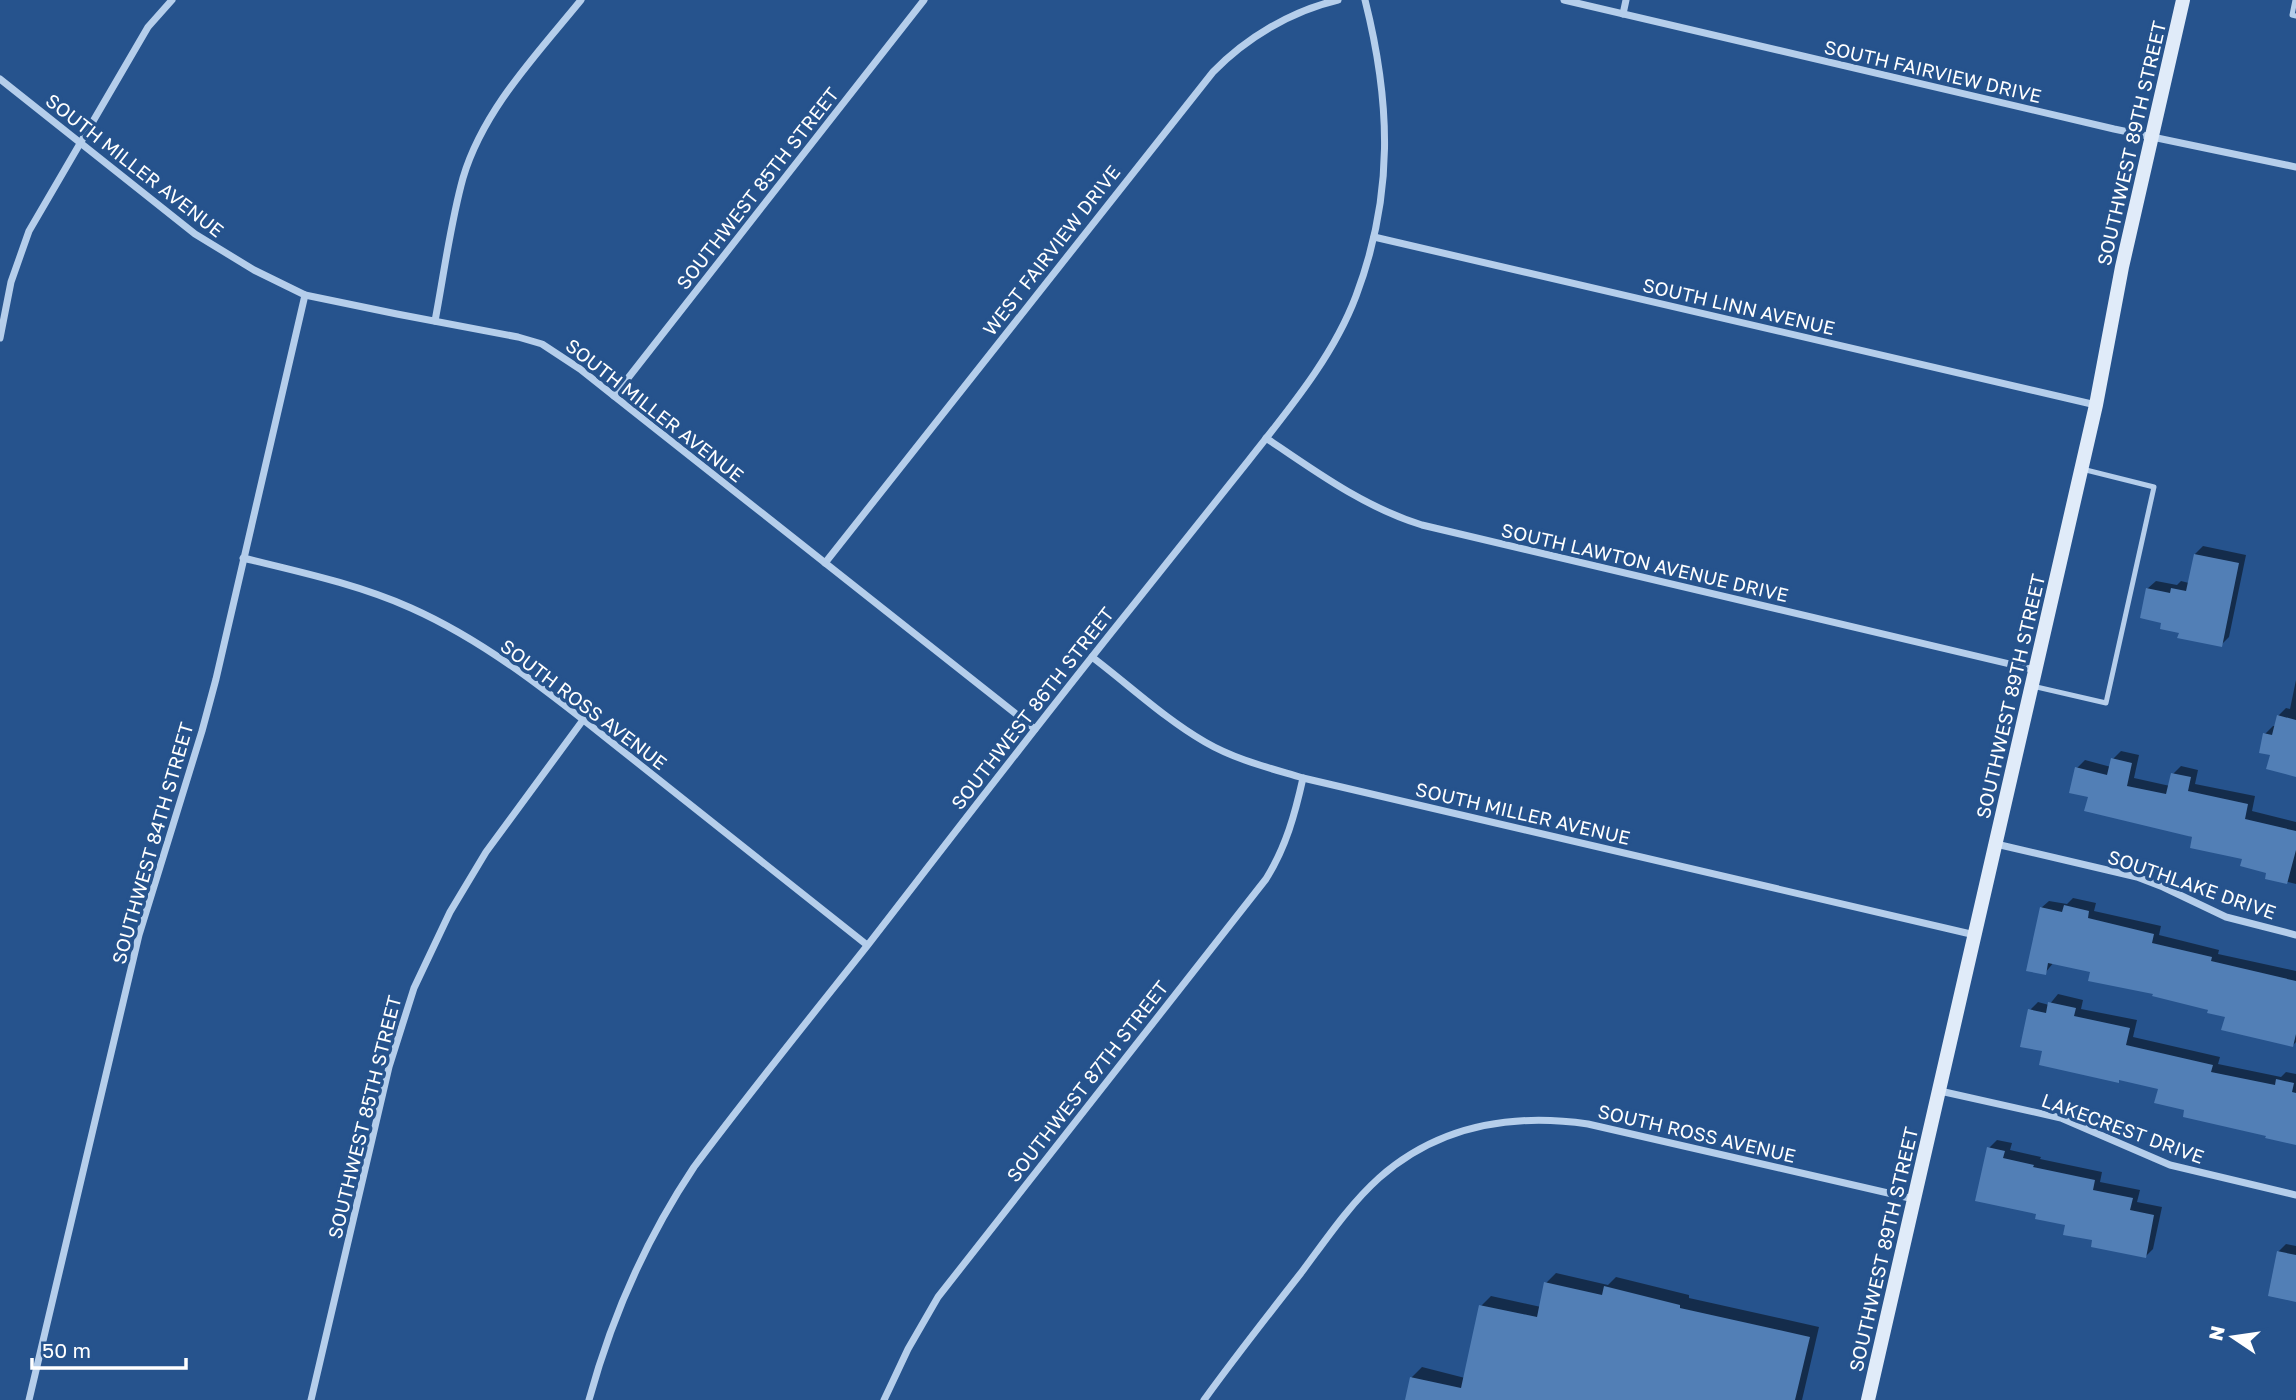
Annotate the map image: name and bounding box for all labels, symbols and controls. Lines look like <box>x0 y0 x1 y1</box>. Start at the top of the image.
street label: SOUTHWEST 89TH STREET <box>2092 18 2170 268</box>
street label: SOUTH FAIRVIEW DRIVE <box>1822 35 2044 107</box>
street label: SOUTHWEST 85TH STREET <box>671 82 843 294</box>
street label: SOUTH MILLER AVENUE <box>41 88 229 242</box>
street label: WEST FAIRVIEW DRIVE <box>977 160 1125 340</box>
street label: SOUTH LINN AVENUE <box>1641 273 1837 339</box>
street label: SOUTH MILLER AVENUE <box>561 333 749 487</box>
street label: SOUTH LAWTON AVENUE DRIVE <box>1499 518 1791 606</box>
street label: SOUTHWEST 89TH STREET <box>1971 571 2049 821</box>
street label: SOUTHWEST 86TH STREET <box>946 602 1118 814</box>
street label: SOUTH ROSS AVENUE <box>496 634 672 774</box>
street label: SOUTHWEST 84TH STREET <box>106 719 198 967</box>
street label: SOUTH MILLER AVENUE <box>1413 777 1633 849</box>
street label: SOUTHLAKE DRIVE <box>2105 844 2279 924</box>
street label: SOUTHWEST 87TH STREET <box>1001 976 1173 1186</box>
street label: SOUTHWEST 85TH STREET <box>323 993 405 1241</box>
street label: LAKECREST DRIVE <box>2039 1088 2207 1168</box>
street label: SOUTH ROSS AVENUE <box>1596 1099 1798 1167</box>
street label: SOUTHWEST 89TH STREET <box>1844 1124 1922 1374</box>
north arrow <box>2198 1302 2268 1372</box>
text: N <box>2203 1323 2229 1343</box>
scale bar <box>32 1326 186 1370</box>
text: 50 m <box>42 1337 91 1363</box>

